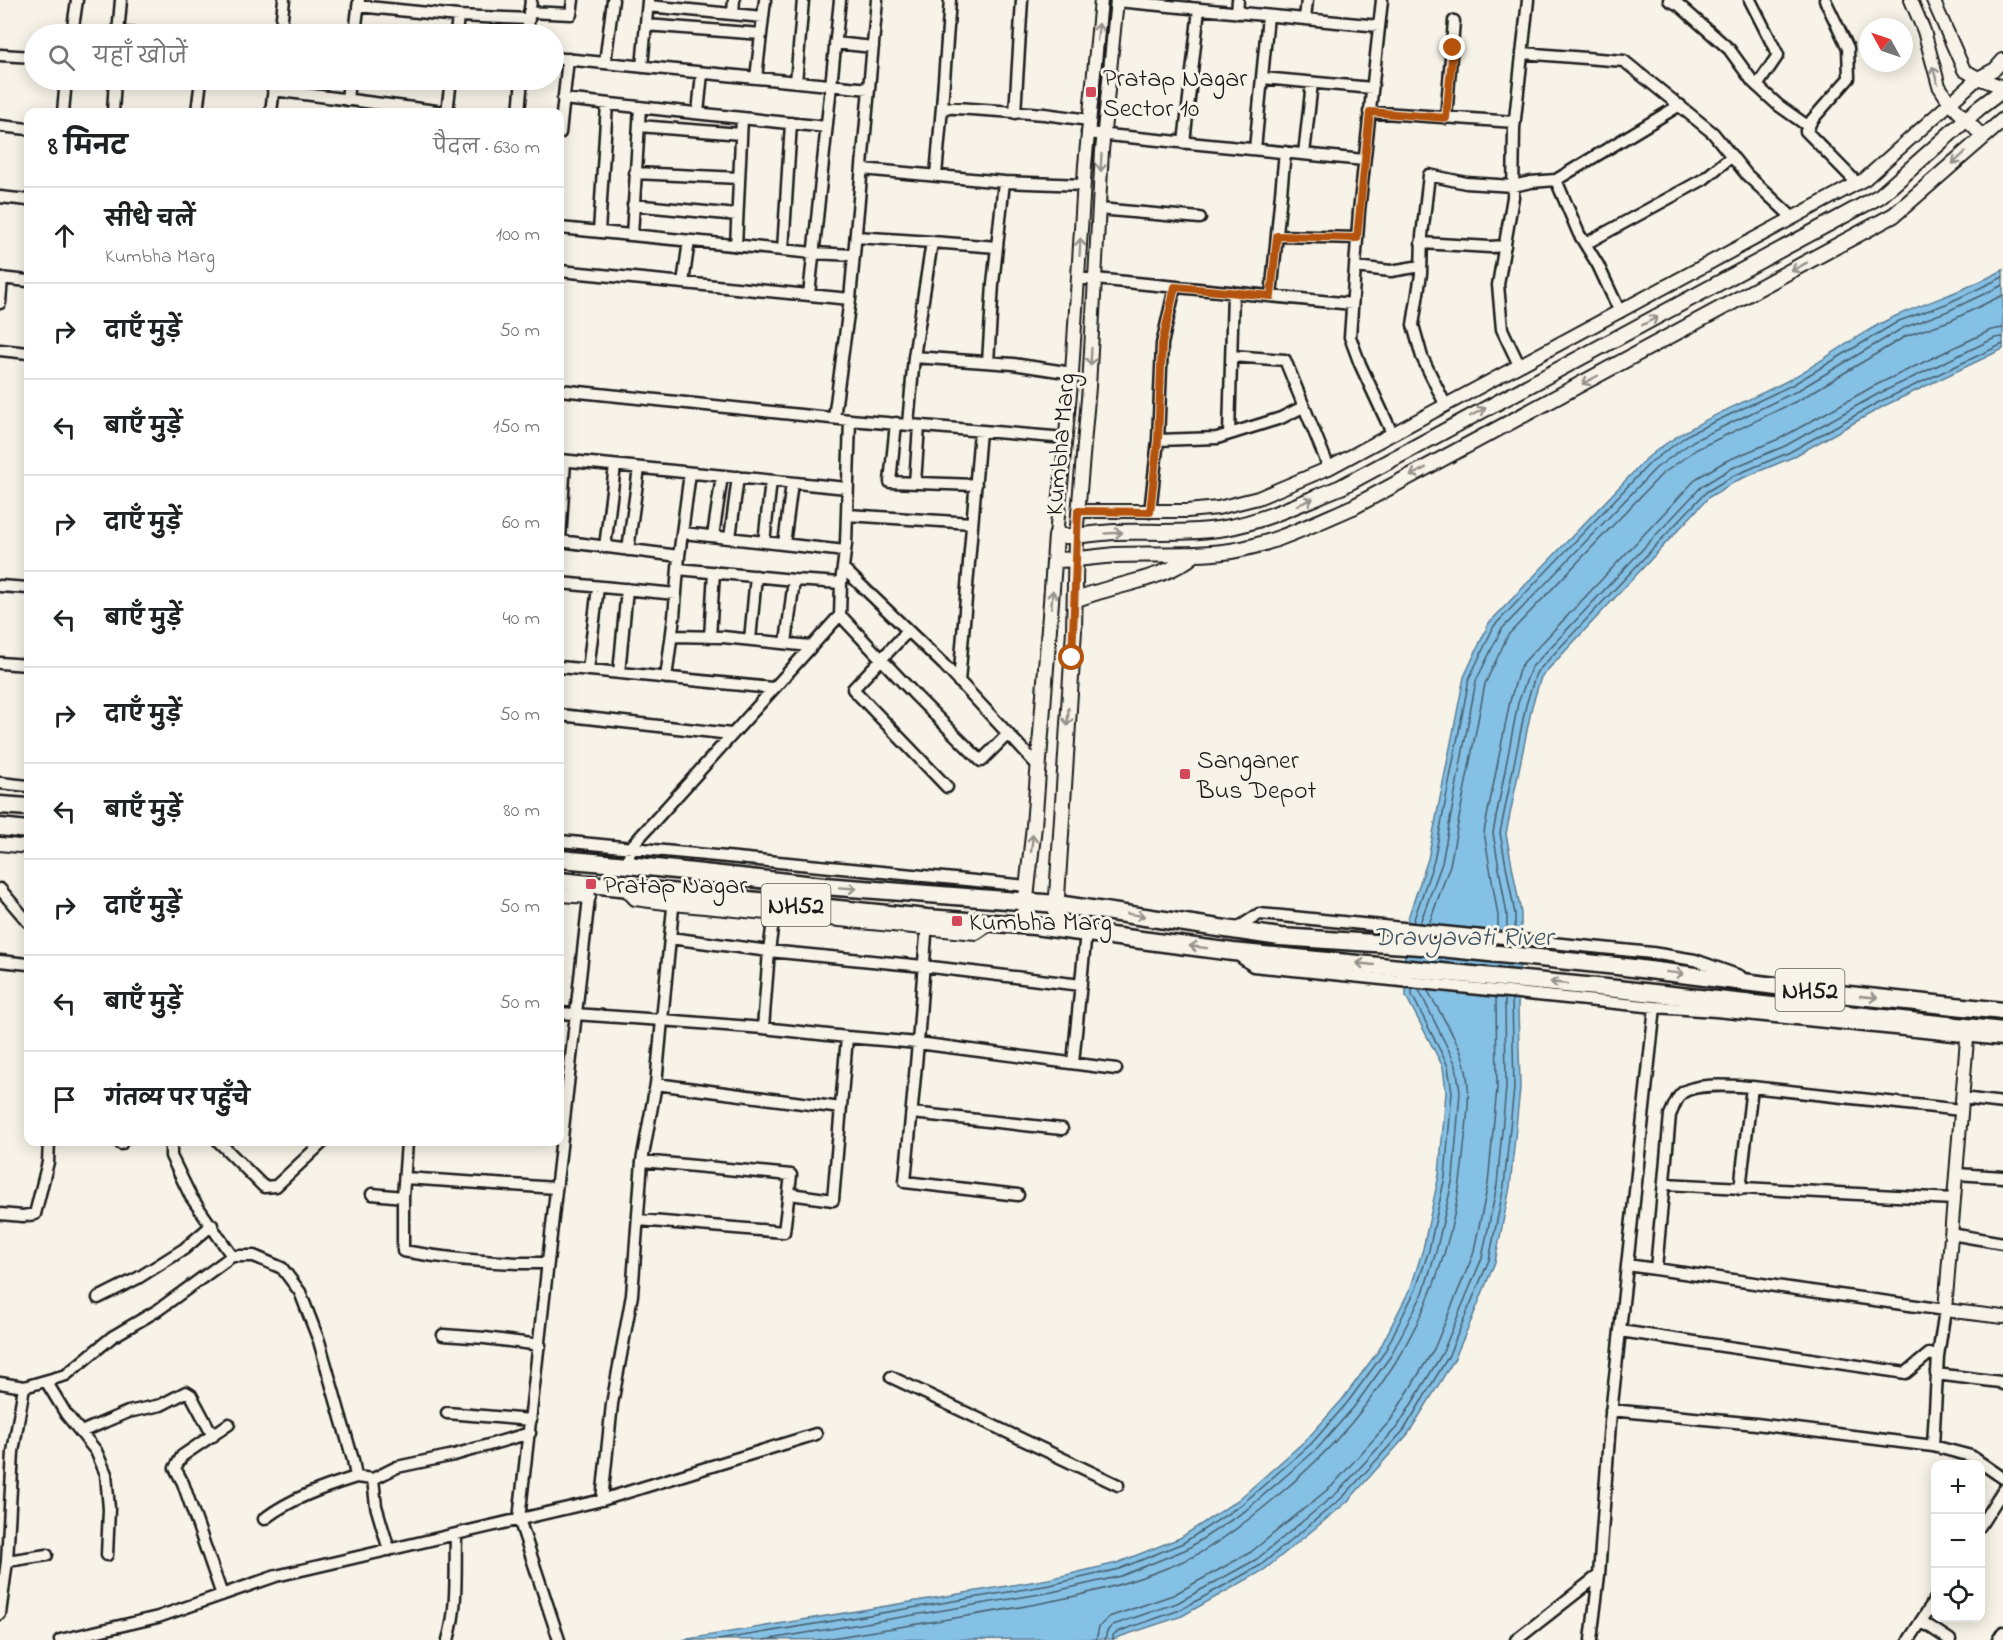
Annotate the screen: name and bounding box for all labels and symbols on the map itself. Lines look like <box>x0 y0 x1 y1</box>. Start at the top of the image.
north arrow <box>1859 18 1913 72</box>
one-way arrow <box>1093 22 1104 42</box>
route end <box>1439 34 1465 60</box>
place label: Pratap Nagar Sector 10 <box>1103 61 1248 129</box>
one-way arrow <box>1929 65 1940 84</box>
marker: Pratap Nagar Sector 10 <box>1084 85 1098 99</box>
one-way arrow <box>1952 151 1967 165</box>
one-way arrow <box>1096 152 1107 172</box>
one-way arrow <box>1075 238 1086 258</box>
one-way arrow <box>1790 262 1808 273</box>
one-way arrow <box>1641 315 1658 327</box>
one-way arrow <box>1085 347 1096 367</box>
street label: Kumbha Marg <box>1037 371 1087 517</box>
one-way arrow <box>1581 374 1599 386</box>
one-way arrow <box>1468 406 1486 417</box>
one-way arrow <box>1410 466 1427 478</box>
one-way arrow <box>1295 496 1313 507</box>
one-way arrow <box>1104 527 1124 538</box>
one-way arrow <box>1047 590 1058 610</box>
route start <box>1058 644 1084 670</box>
one-way arrow <box>1063 706 1074 726</box>
place label: Sanganer Bus Depot <box>1196 743 1316 811</box>
marker: Sanganer Bus Depot <box>1178 767 1192 781</box>
one-way arrow <box>1027 834 1038 854</box>
place label: Pratap Nagar <box>603 868 748 906</box>
marker: Pratap Nagar <box>584 877 598 891</box>
one-way arrow <box>837 883 857 894</box>
road number: NH52 <box>762 884 830 926</box>
place label: Kumbha Marg <box>969 905 1112 943</box>
one-way arrow <box>1126 910 1145 921</box>
marker: Kumbha Marg <box>950 914 964 928</box>
water label: Dravyavati River <box>1373 919 1557 958</box>
one-way arrow <box>1188 941 1208 952</box>
one-way arrow <box>1355 958 1375 969</box>
one-way arrow <box>1665 968 1685 979</box>
road number: NH52 <box>1776 969 1844 1011</box>
one-way arrow <box>1549 977 1569 988</box>
one-way arrow <box>1858 992 1878 1003</box>

